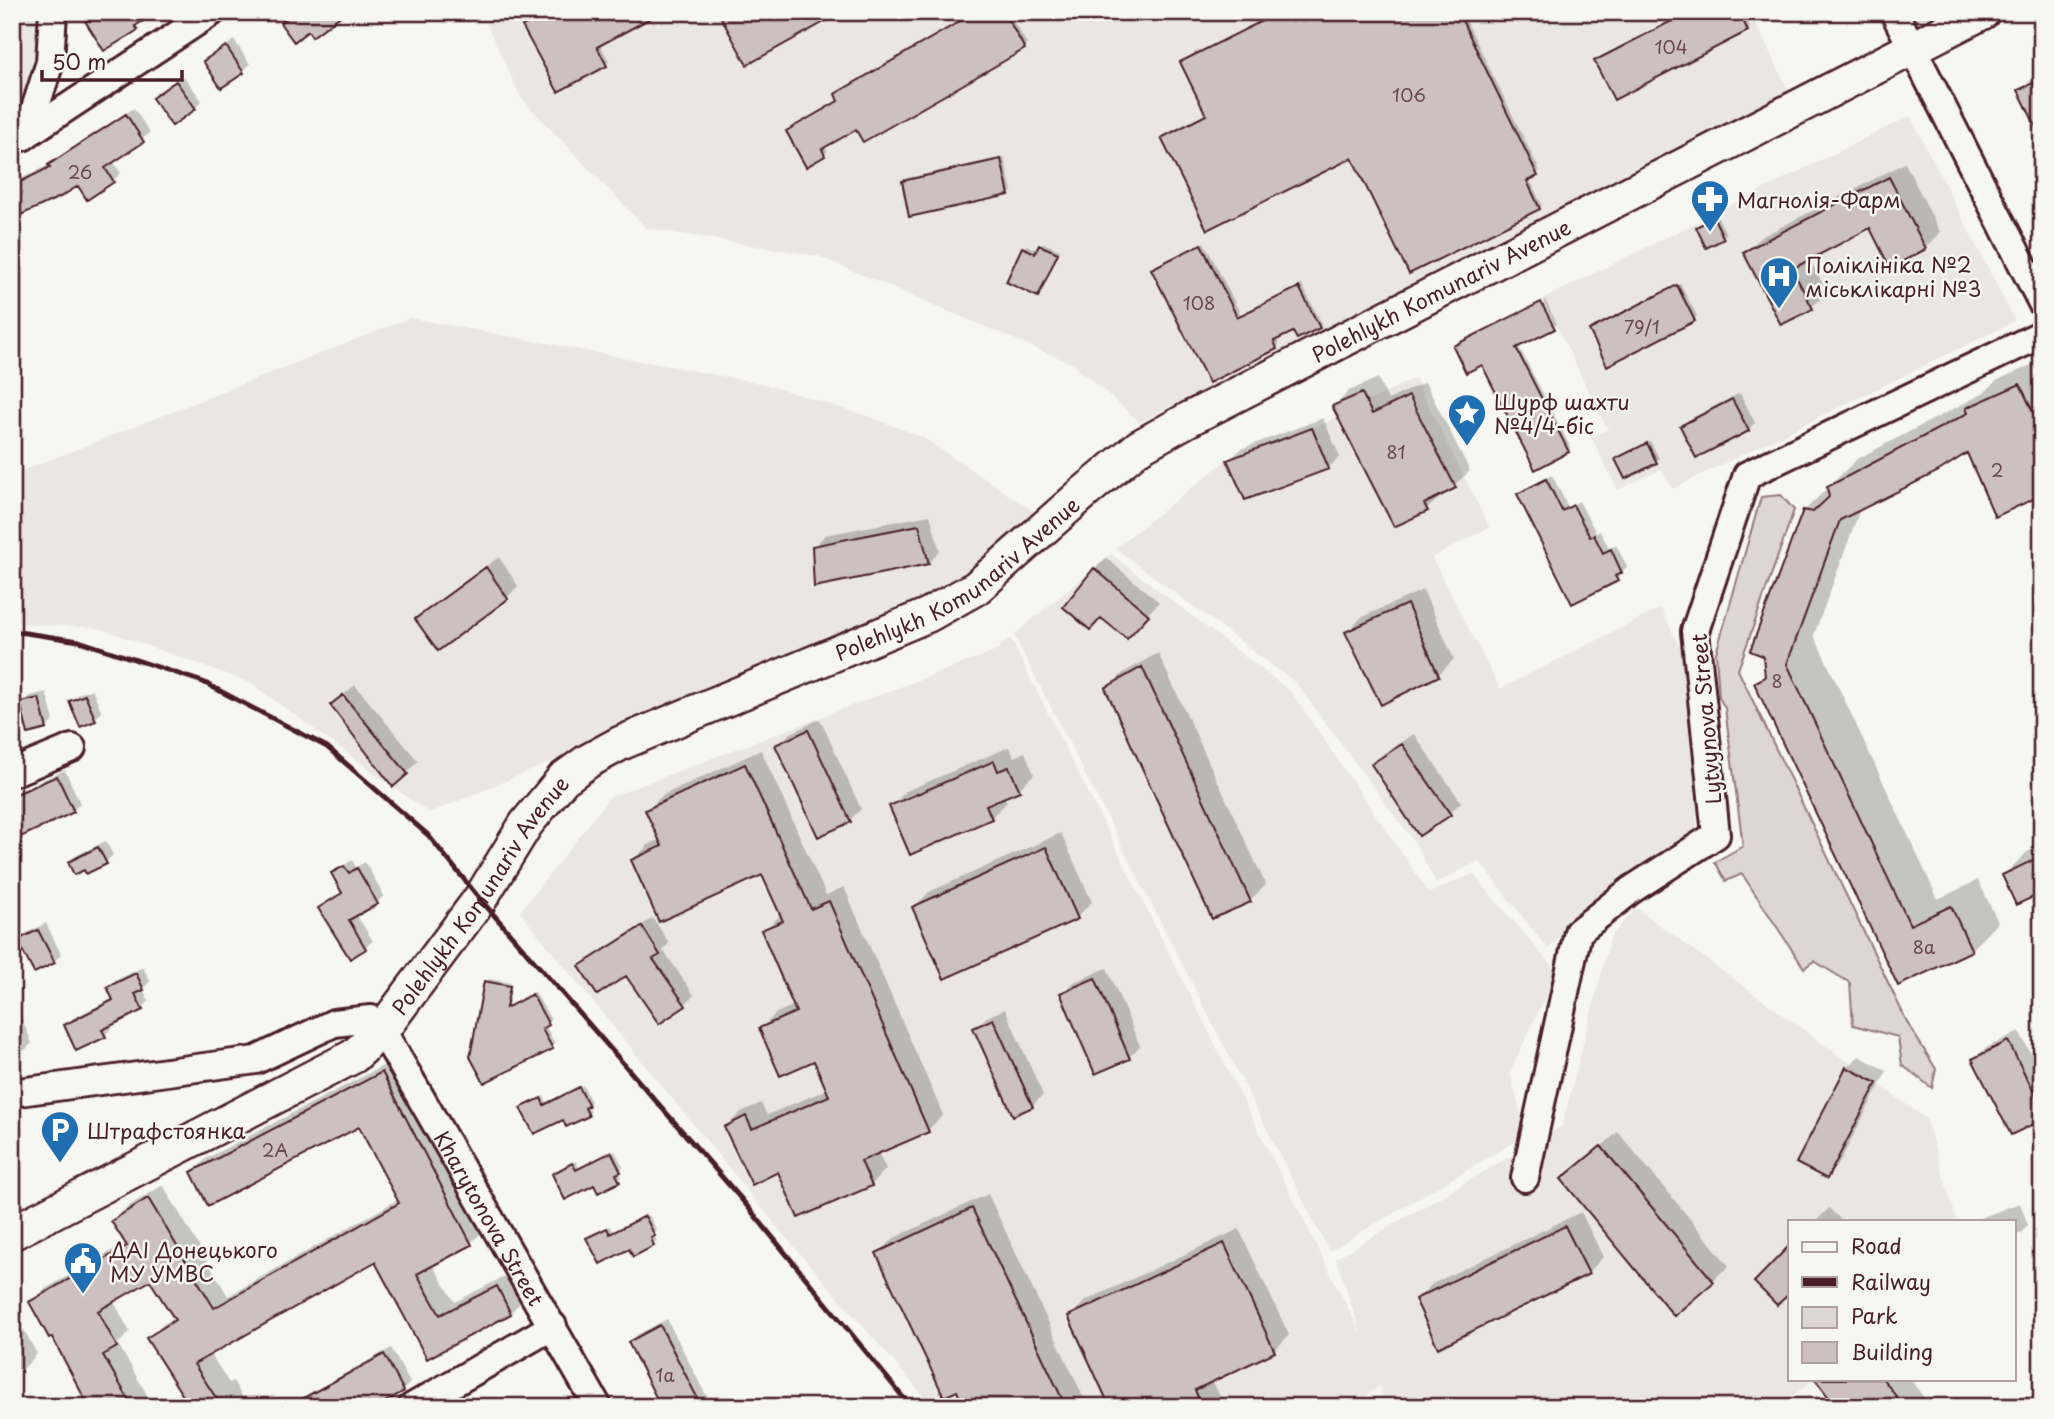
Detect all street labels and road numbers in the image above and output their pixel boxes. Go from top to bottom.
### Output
street label: Polehlykh Komunariv Avenue [1306,210,1576,370]
street label: Polehlykh Komunariv Avenue [830,488,1086,668]
street label: Lytvynova Street [1682,632,1728,806]
street label: Polehlykh Komunariv Avenue [383,768,576,1021]
street label: Kharytonova Street [427,1125,553,1311]

